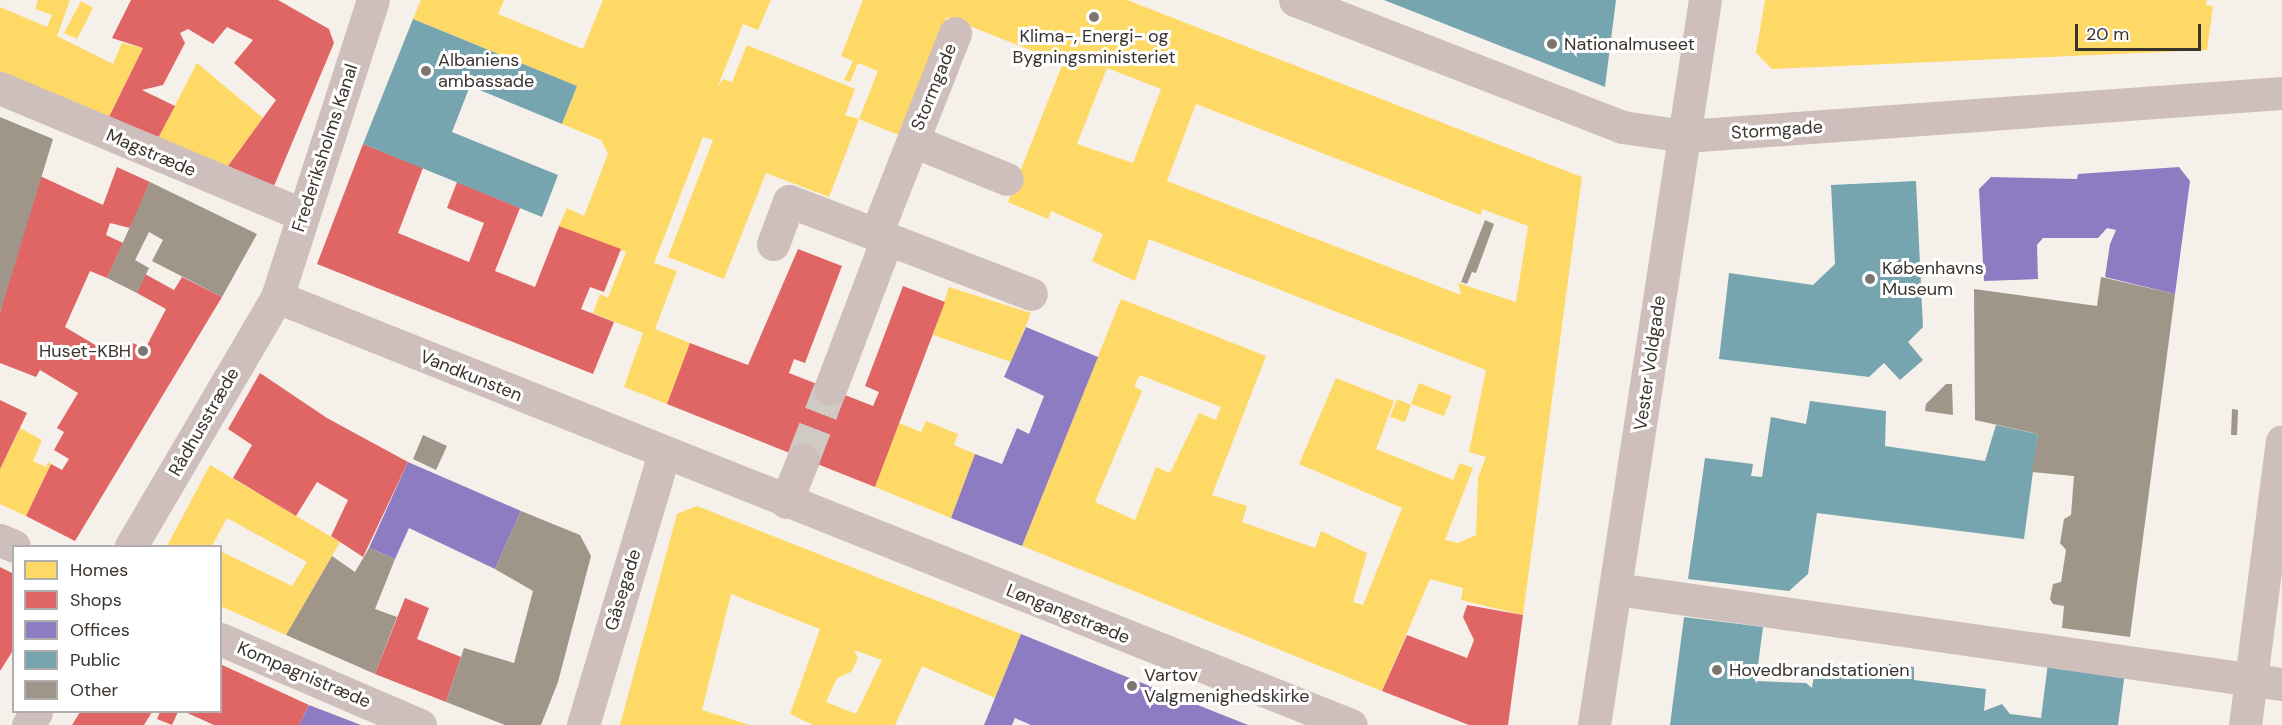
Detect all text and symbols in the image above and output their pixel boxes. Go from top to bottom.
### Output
marker: Klima-, Energi- og Bygningsministeriet [1087,10,1101,24]
scale bar [2078,12,2204,50]
text: 20 m [2086,22,2129,46]
place label: Klima-, Energi- og Bygningsministeriet [1012,26,1176,68]
place label: Nationalmuseet [1564,33,1695,55]
marker: Nationalmuseet [1545,37,1559,51]
street label: Stormgade [907,40,961,134]
place label: Albaniens ambassade [438,50,534,92]
street label: Frederiksholms Kanal [288,61,362,235]
marker: Albaniens ambassade [419,64,433,78]
street label: Stormgade [1730,116,1824,144]
street label: Magstræde [103,124,199,182]
place label: Københavns Museum [1882,258,1984,300]
marker: Københavns Museum [1863,272,1877,286]
street label: Vester Voldgade [1630,294,1670,432]
place label: Huset-KBH [39,340,131,362]
marker: Huset-KBH [136,344,150,358]
street label: Vandkunsten [417,346,525,406]
street label: Rådhusstræde [164,364,244,480]
legend [12,545,222,713]
street label: Gåsegade [600,547,646,633]
text: Homes [70,558,128,582]
street label: Løngangstræde [1003,579,1133,649]
text: Shops [70,588,122,612]
text: Offices [70,618,130,642]
street label: Kompagnistræde [234,637,374,713]
text: Public [70,648,121,672]
place label: Hovedbrandstationen [1729,659,1910,681]
marker: Hovedbrandstationen [1710,663,1724,677]
place label: Vartov Valgmenighedskirke [1144,665,1309,708]
text: Other [70,678,118,702]
marker: Vartov Valgmenighedskirke [1125,679,1139,693]

